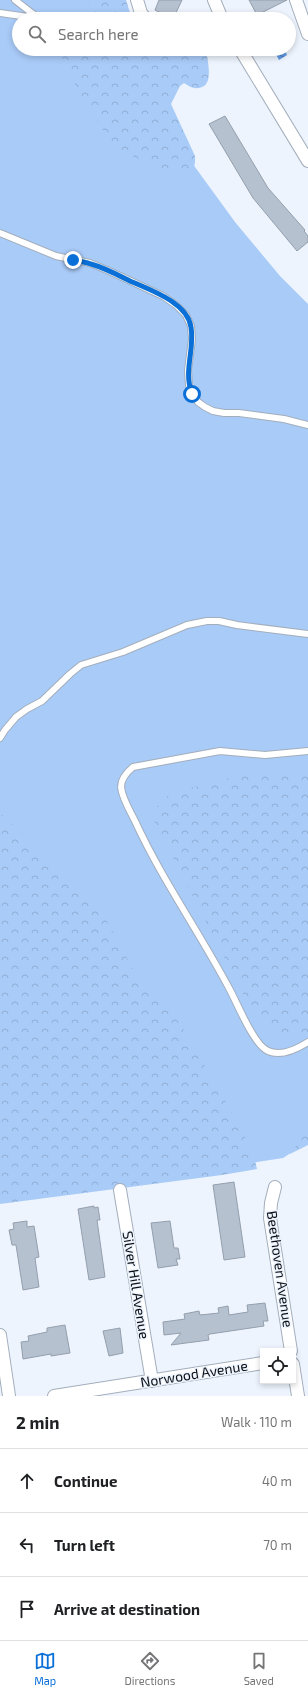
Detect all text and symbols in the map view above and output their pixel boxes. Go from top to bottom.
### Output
search box [12,12,296,56]
icon: search [26,23,48,45]
text: Search here [58,25,139,43]
route end [64,251,82,269]
route start [183,385,201,403]
street label: Beethoven Avenue [264,1209,297,1328]
street label: Silver Hill Avenue [120,1230,153,1340]
map controls [260,1348,296,1384]
button: locate [260,1348,296,1384]
street label: Norwood Avenue [139,1357,249,1390]
text: 2 min [16,1412,59,1432]
text: Walk · 110 m [221,1414,292,1430]
icon: ahead [16,1470,38,1492]
text: Continue [54,1472,117,1490]
text: 40 m [262,1473,292,1489]
icon: left [16,1534,38,1556]
text: Turn left [54,1536,115,1554]
text: 70 m [263,1537,292,1553]
icon: arrive [16,1598,38,1620]
text: Arrive at destination [54,1600,200,1618]
tab: Map [34,1650,56,1687]
tab: Directions [125,1650,175,1687]
tab: Saved [244,1650,274,1687]

